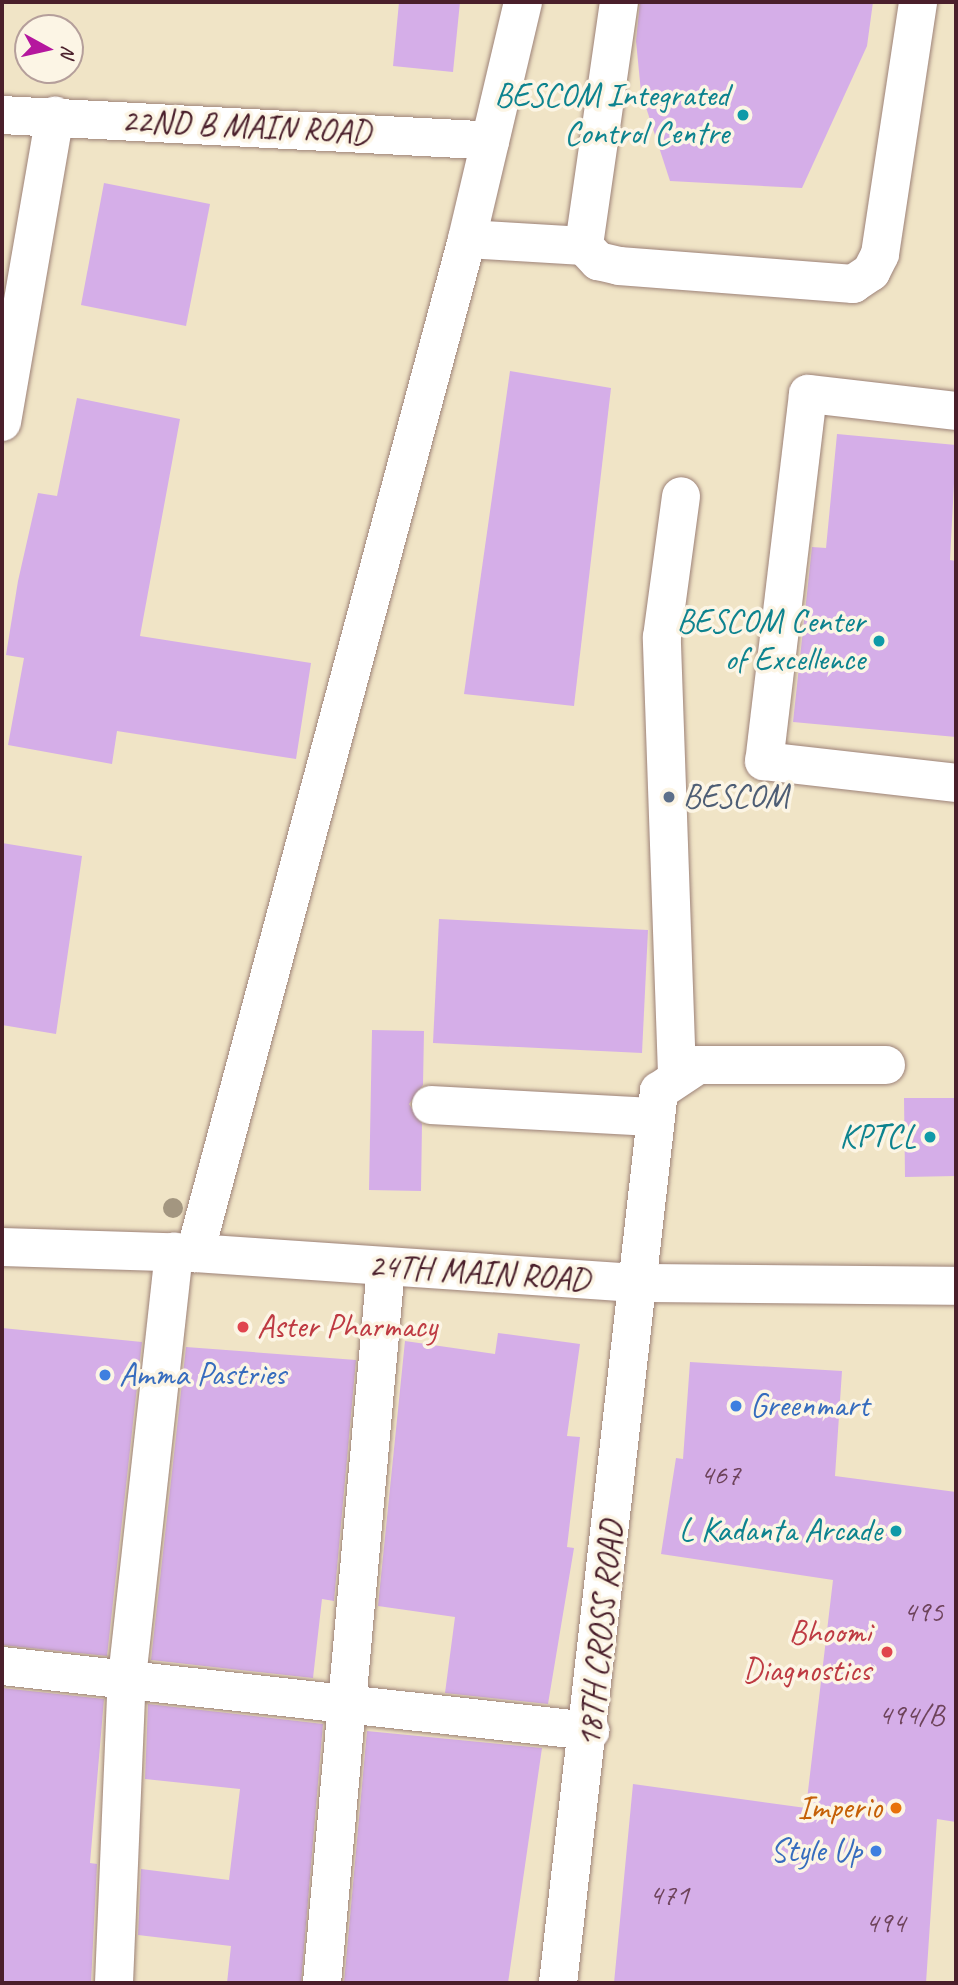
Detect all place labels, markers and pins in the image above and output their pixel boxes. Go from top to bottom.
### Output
place label: BESCOM Integrated Control Centre [495,76,729,154]
marker: BESCOM Integrated Control Centre [735,107,751,123]
place label: BESCOM Center of Excellence [677,602,865,680]
marker: BESCOM Center of Excellence [871,633,887,649]
place label: BESCOM [683,777,788,817]
marker: BESCOM [661,789,677,805]
place label: KPTCL [840,1117,916,1157]
marker: KPTCL [922,1129,938,1145]
place label: Aster Pharmacy [257,1307,438,1347]
marker: Aster Pharmacy [235,1319,251,1335]
place label: Amma Pastries [119,1355,287,1395]
marker: Amma Pastries [97,1367,113,1383]
place label: Greenmart [750,1386,869,1426]
marker: Greenmart [728,1398,744,1414]
place label: L Kadanta Arcade [679,1511,882,1551]
marker: L Kadanta Arcade [888,1523,904,1539]
place label: Bhoomi Diagnostics [742,1613,871,1691]
marker: Bhoomi Diagnostics [877,1642,897,1662]
place label: Imperio [797,1788,882,1828]
marker: Imperio [888,1800,904,1816]
place label: Style Up [770,1831,862,1871]
marker: Style Up [868,1843,884,1859]

